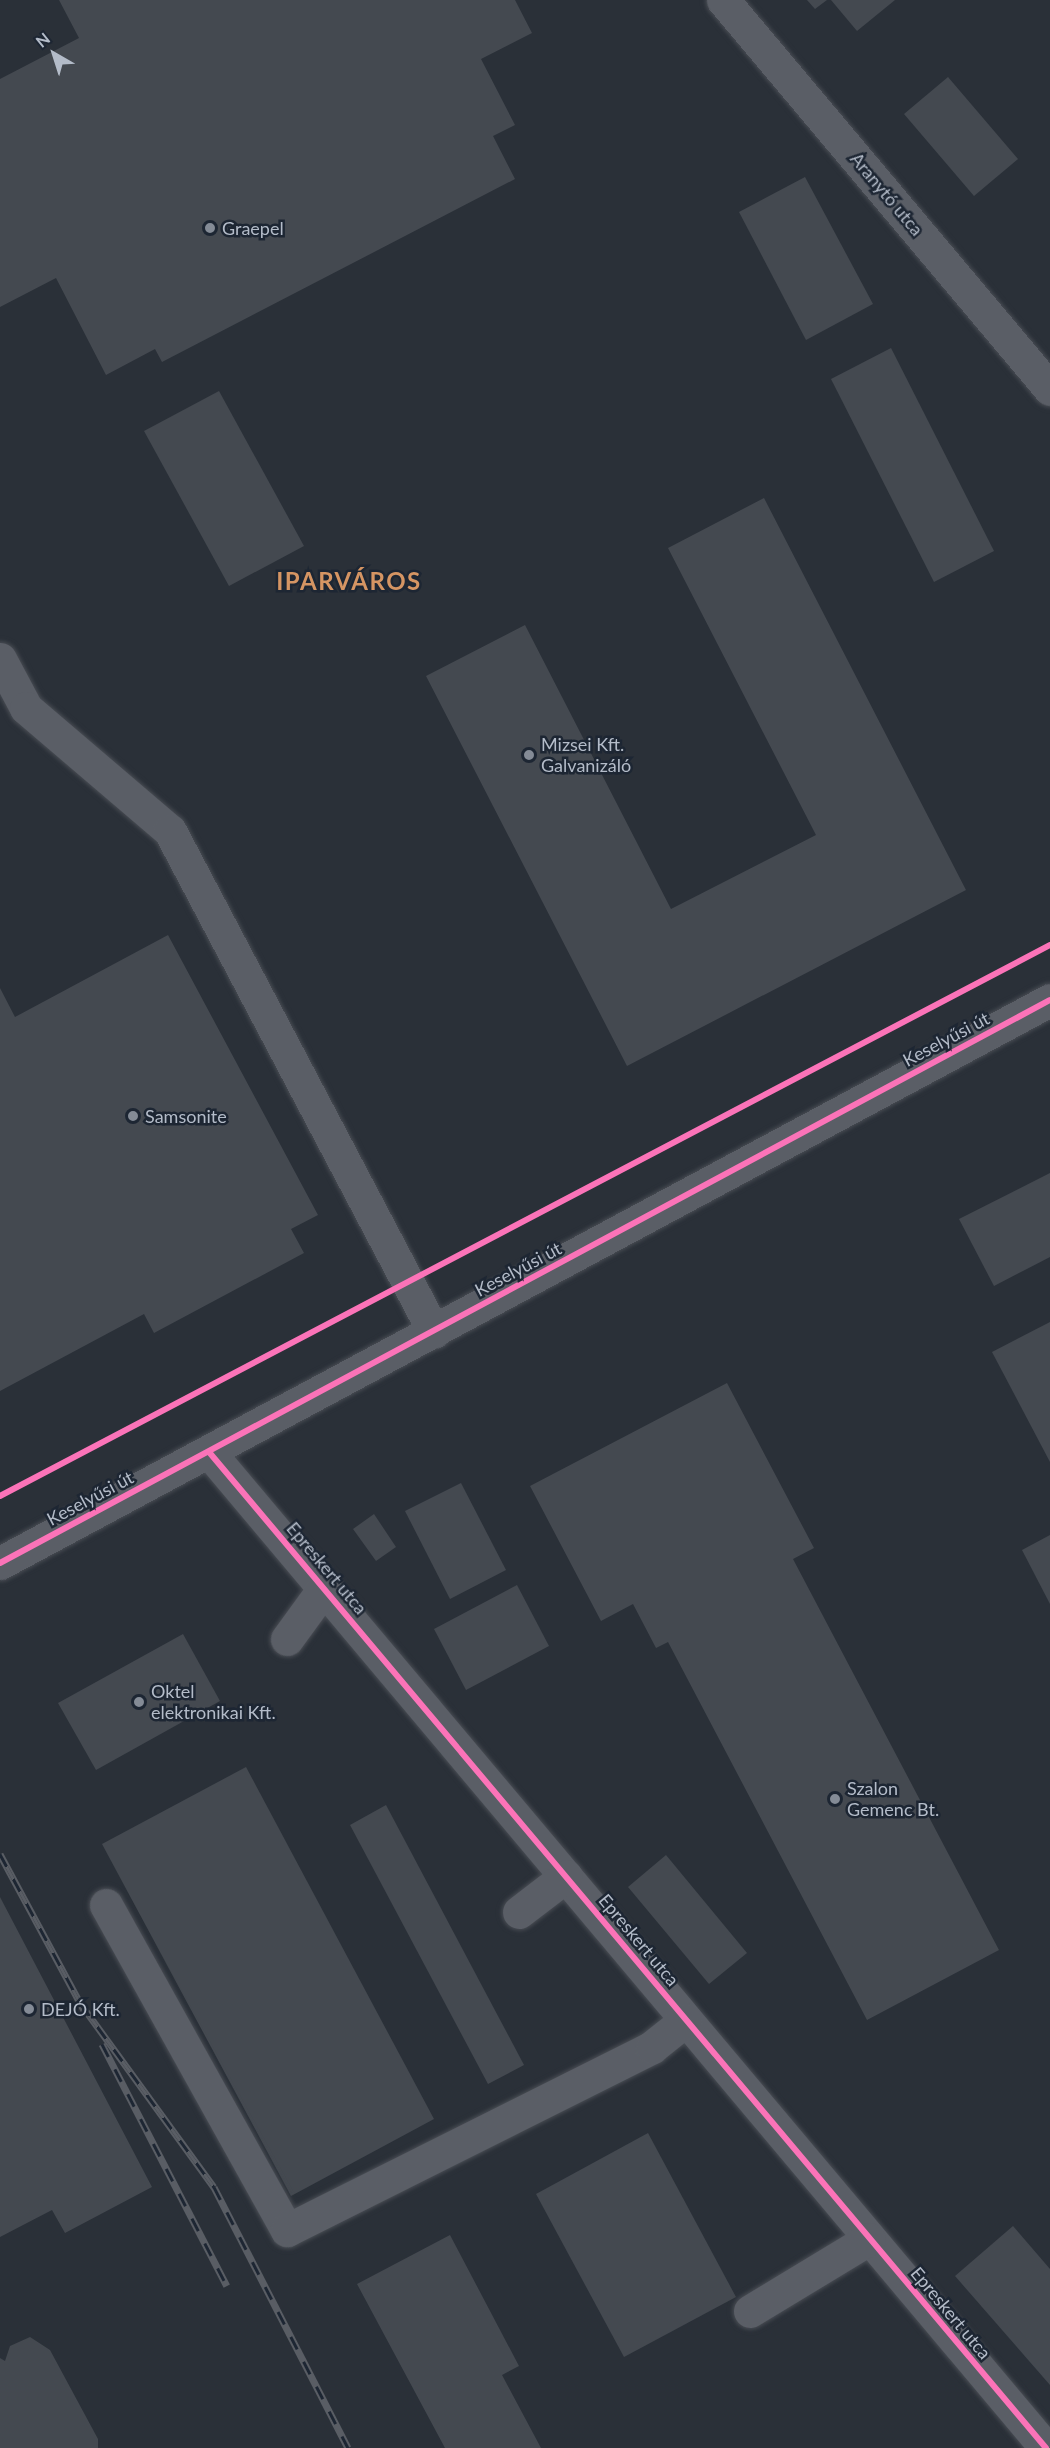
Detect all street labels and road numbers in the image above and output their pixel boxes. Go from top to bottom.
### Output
street label: Aranytó utca [846,148,928,240]
street label: Keselyűsi út [899,1007,993,1071]
street label: Keselyűsi út [471,1237,565,1301]
street label: Keselyűsi út [43,1466,137,1530]
street label: Epreskert utca [282,1518,372,1618]
street label: Epreskert utca [594,1890,684,1990]
street label: Epreskert utca [906,2263,996,2363]

